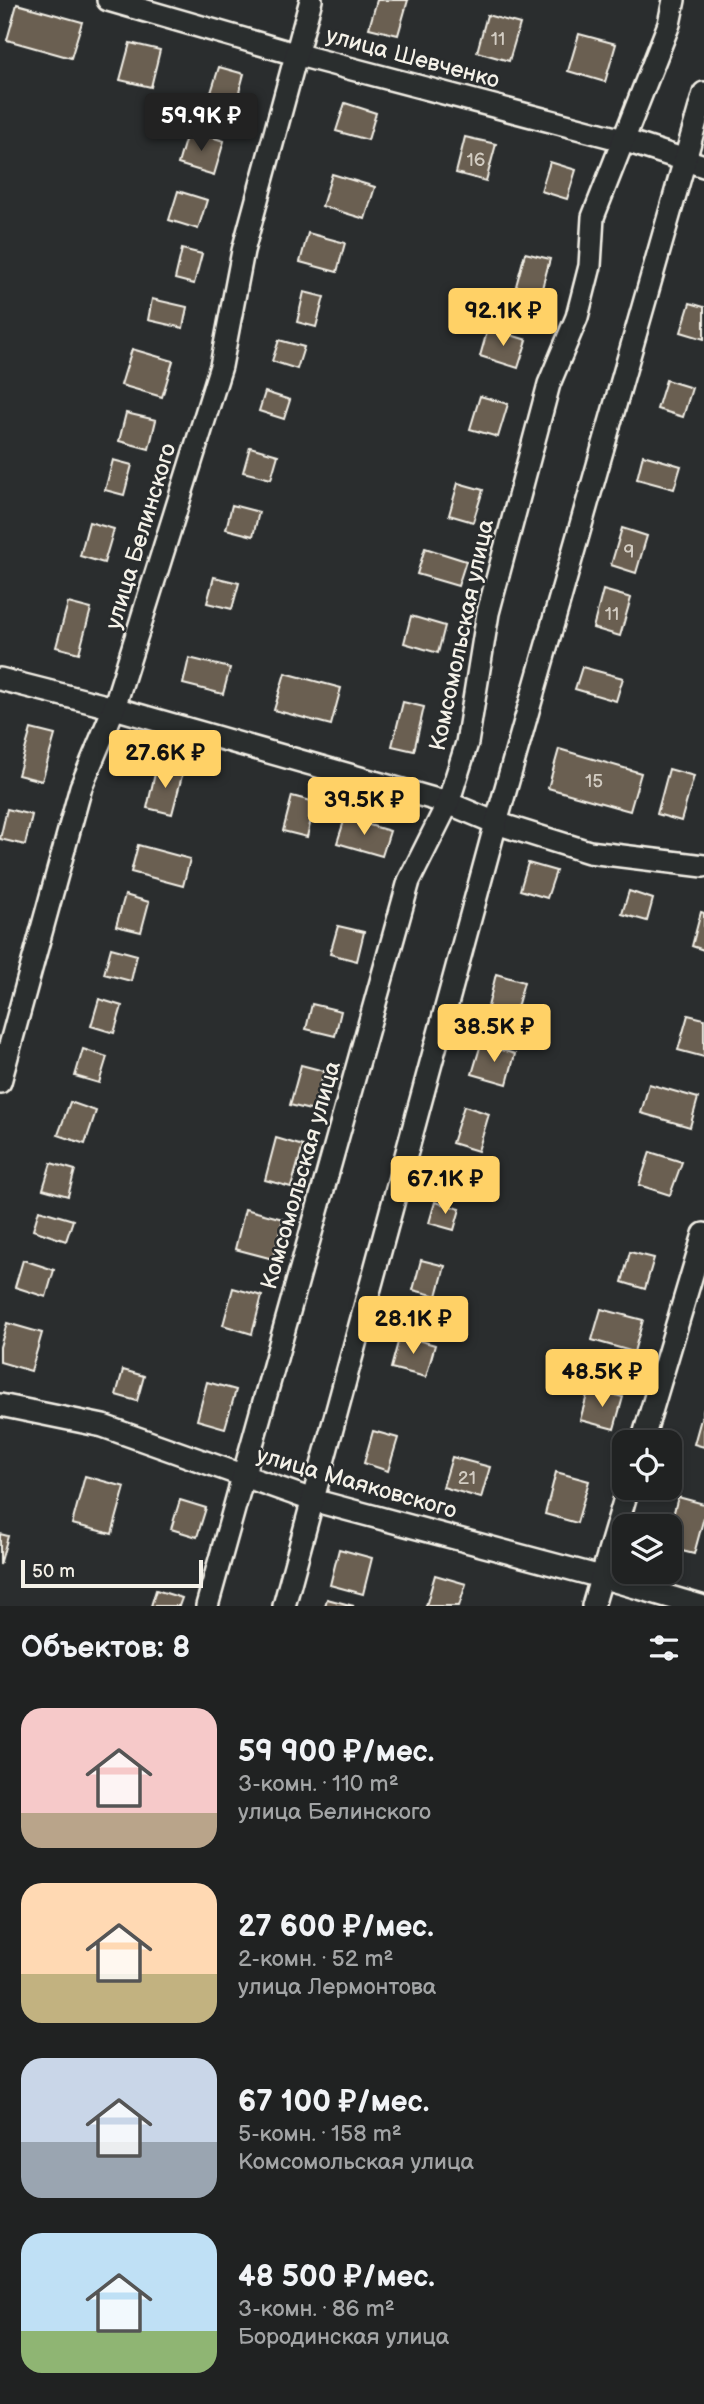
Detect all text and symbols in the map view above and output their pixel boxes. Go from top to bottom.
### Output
street label: улица Шевченко [323,21,503,95]
house number: 11 [491,28,505,51]
pin: 59.9K ₽ [136,94,266,153]
text: 59.9K ₽ [161,102,241,130]
house number: 16 [467,149,485,172]
pin: 92.1K ₽ [438,288,568,348]
text: 92.1K ₽ [464,297,542,325]
street label: улица Белинского [99,440,183,633]
street label: Комсомольская улица [424,516,500,754]
house number: 9 [624,541,634,564]
house number: 11 [605,603,619,626]
pin: 27.6K ₽ [100,730,230,790]
text: 27.6K ₽ [125,739,205,767]
house number: 15 [585,770,603,793]
pin: 39.5K ₽ [299,778,429,837]
text: 39.5K ₽ [324,786,404,814]
pin: 38.5K ₽ [429,1004,559,1064]
text: 38.5K ₽ [454,1013,534,1041]
street label: Комсомольская улица [255,1058,347,1293]
pin: 67.1K ₽ [380,1156,510,1216]
text: 67.1K ₽ [407,1165,483,1193]
pin: 28.1K ₽ [348,1296,478,1356]
text: 28.1K ₽ [374,1305,452,1333]
pin: 48.5K ₽ [537,1350,667,1409]
text: 48.5K ₽ [562,1358,642,1386]
map controls [612,1430,682,1584]
button: locate [612,1430,682,1500]
street label: улица Маяковского [253,1441,460,1525]
house number: 21 [458,1467,476,1490]
button: layers [612,1514,682,1584]
scale bar [21,1557,203,1589]
text: 50 m [32,1560,75,1583]
icon: filters [645,1629,683,1667]
text: Объектов: 8 [21,1630,190,1666]
text: 59 900 ₽/мес. [238,1734,434,1770]
icon: home [77,1736,161,1820]
text: 3-комн. · 110 m² [238,1770,399,1798]
text: улица Белинского [238,1798,431,1826]
text: 27 600 ₽/мес. [238,1909,434,1945]
icon: home [77,1911,161,1995]
text: 2-комн. · 52 m² [238,1945,393,1973]
text: улица Лермонтова [238,1973,436,2001]
text: 67 100 ₽/мес. [238,2084,429,2120]
icon: home [77,2086,161,2170]
text: 5-комн. · 158 m² [238,2120,402,2148]
text: Комсомольская улица [238,2148,474,2176]
text: 48 500 ₽/мес. [238,2259,435,2295]
icon: home [77,2261,161,2345]
text: 3-комн. · 86 m² [238,2295,395,2323]
text: Бородинская улица [238,2323,449,2351]

